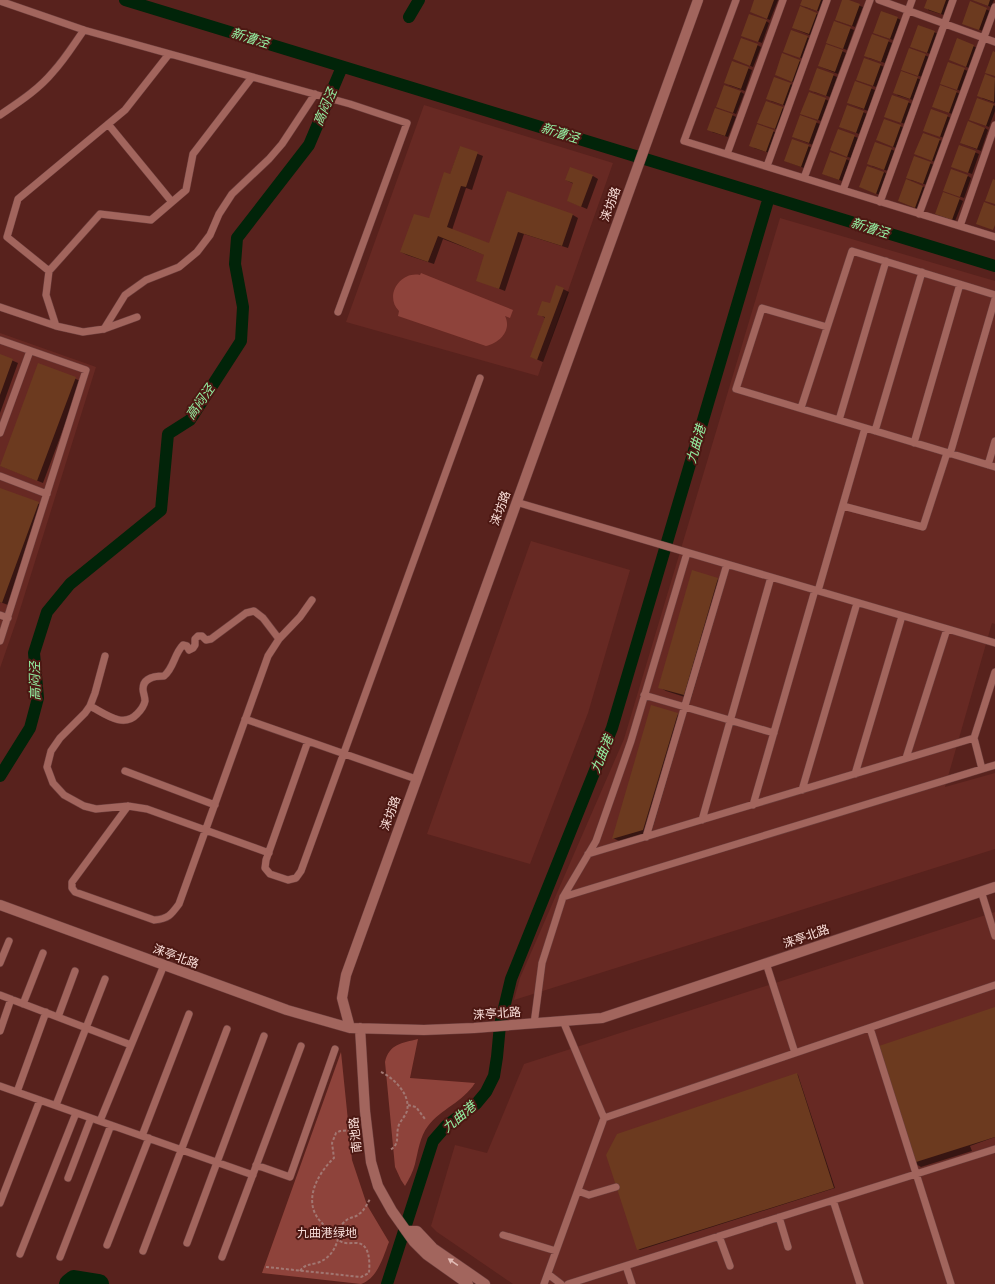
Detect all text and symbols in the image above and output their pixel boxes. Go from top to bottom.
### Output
water label: 新漕泾 [229,24,273,52]
water label: 高闷泾 [310,84,341,128]
water label: 新漕泾 [539,119,583,147]
street label: 涞坊路 [597,185,623,223]
water label: 新漕泾 [849,214,893,242]
water label: 高闷泾 [182,380,219,423]
water label: 九曲港 [682,421,710,465]
street label: 涞坊路 [487,489,513,527]
water label: 高闷泾 [26,659,44,701]
water label: 九曲港 [587,731,618,775]
street label: 涞坊路 [377,794,403,832]
street label: 涞亭北路 [781,921,831,951]
street label: 涞亭北路 [151,941,201,971]
street label: 涞亭北路 [473,1004,521,1022]
water label: 九曲港 [439,1097,481,1136]
street label: 南池路 [346,1116,364,1154]
park label: 九曲港绿地 [297,1225,357,1240]
one-way arrow [447,1258,458,1266]

